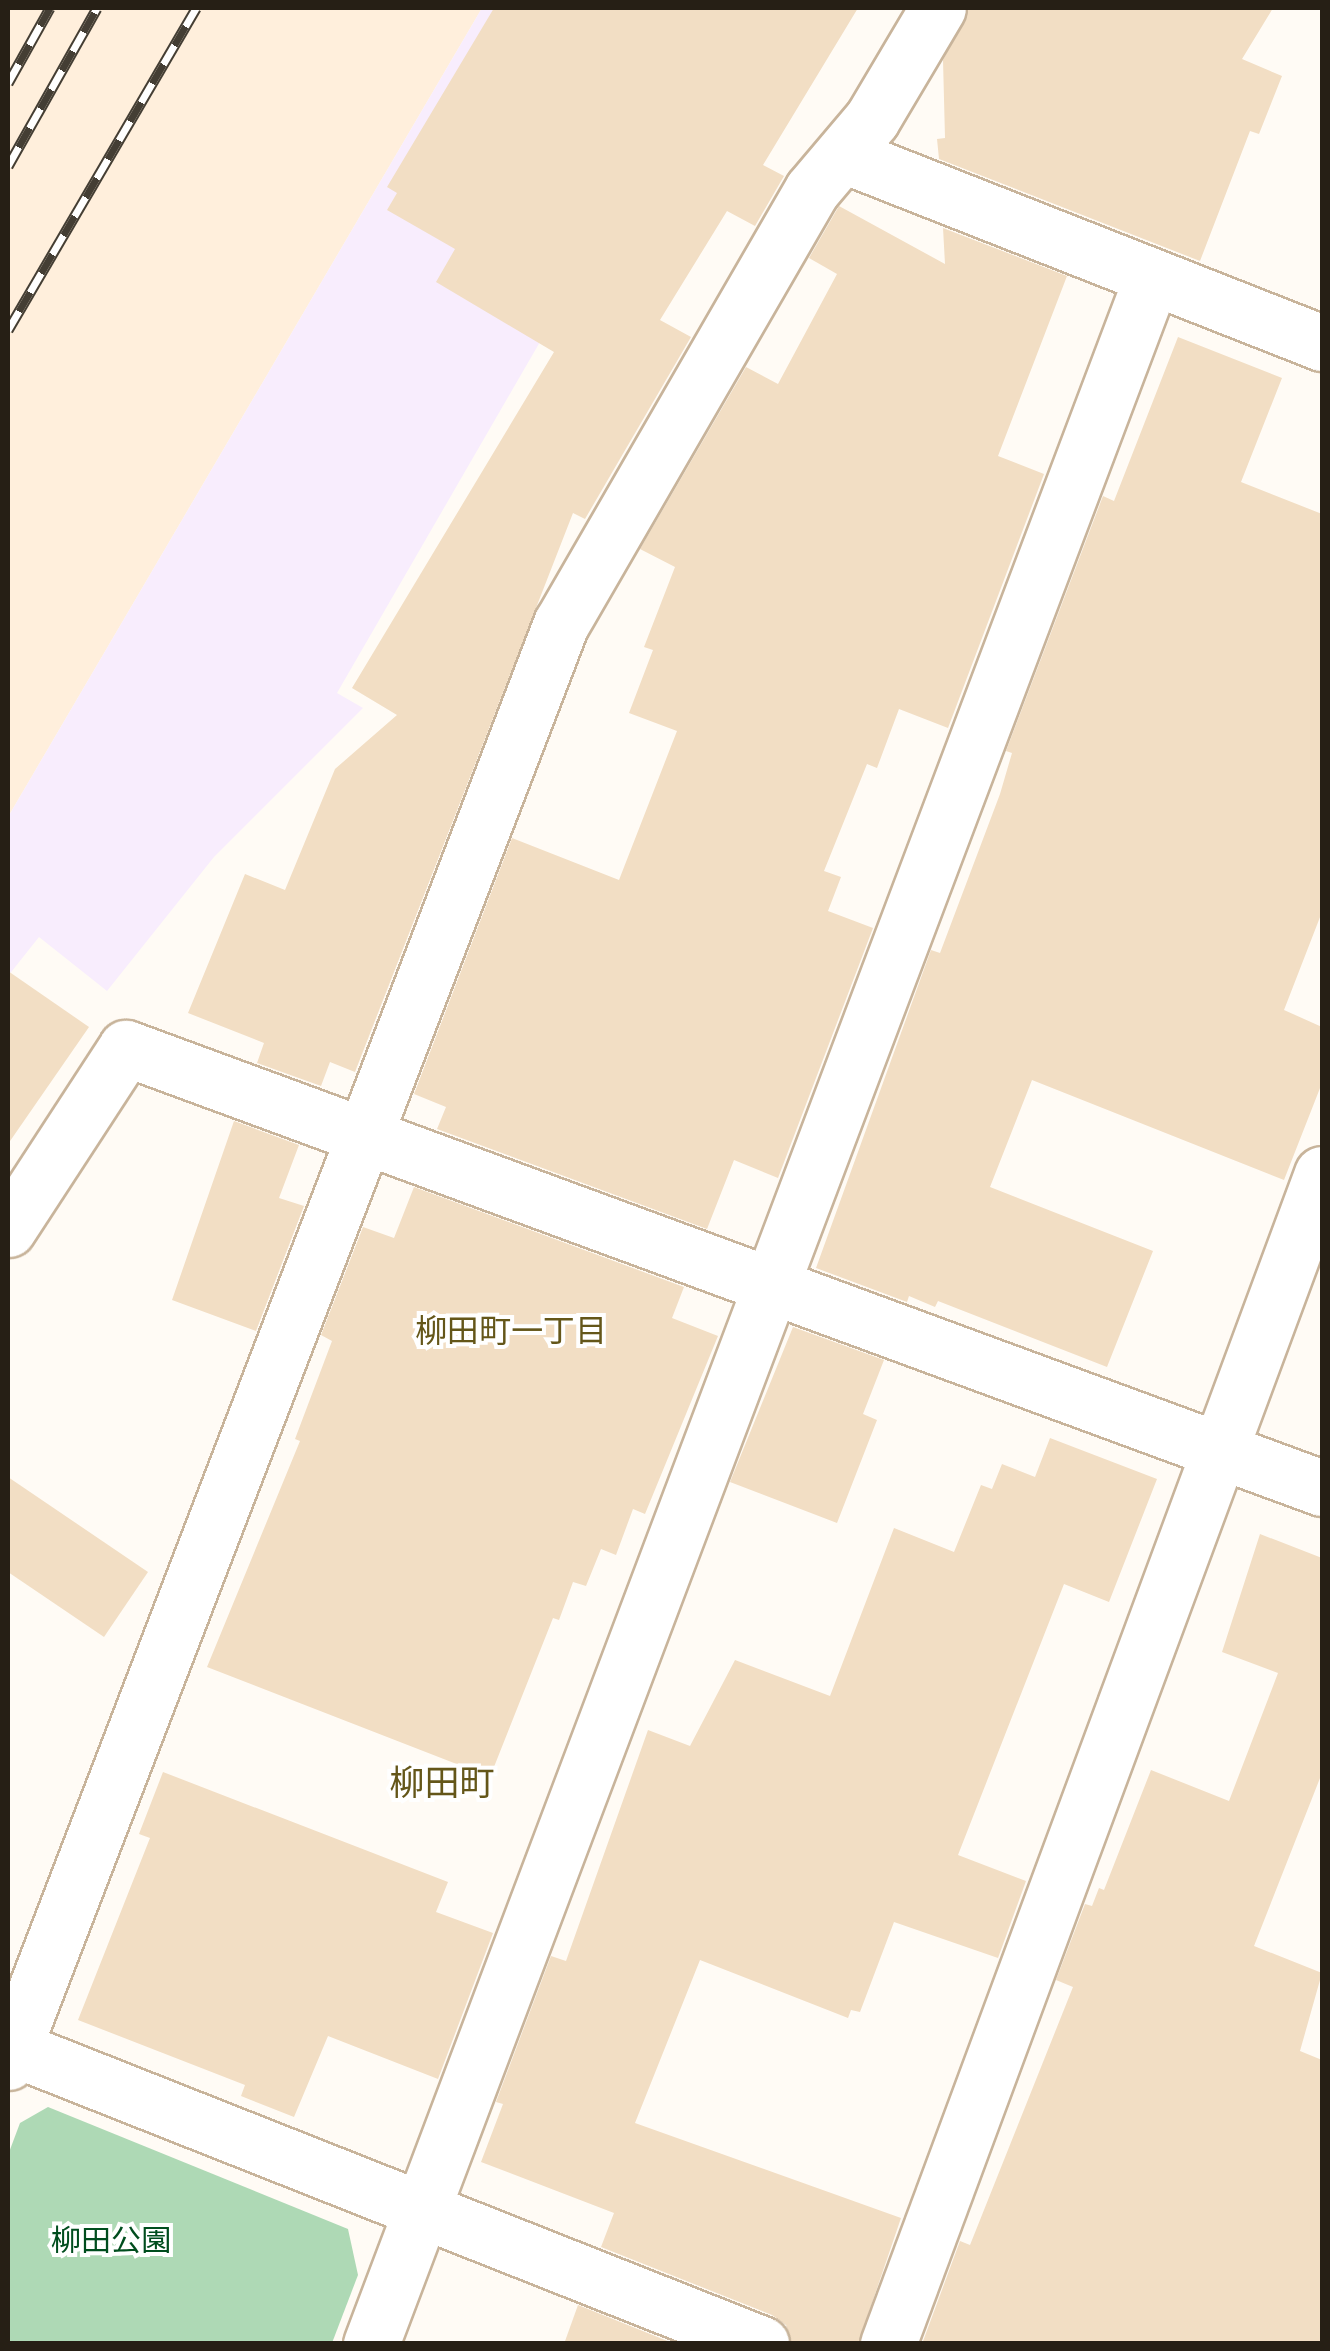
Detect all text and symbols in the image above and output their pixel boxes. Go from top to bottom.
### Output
district label: 柳田町一丁目 [415,1313,607,1351]
district label: 柳田町 [390,1763,494,1805]
park label: 柳田公園 [51,2224,171,2260]

